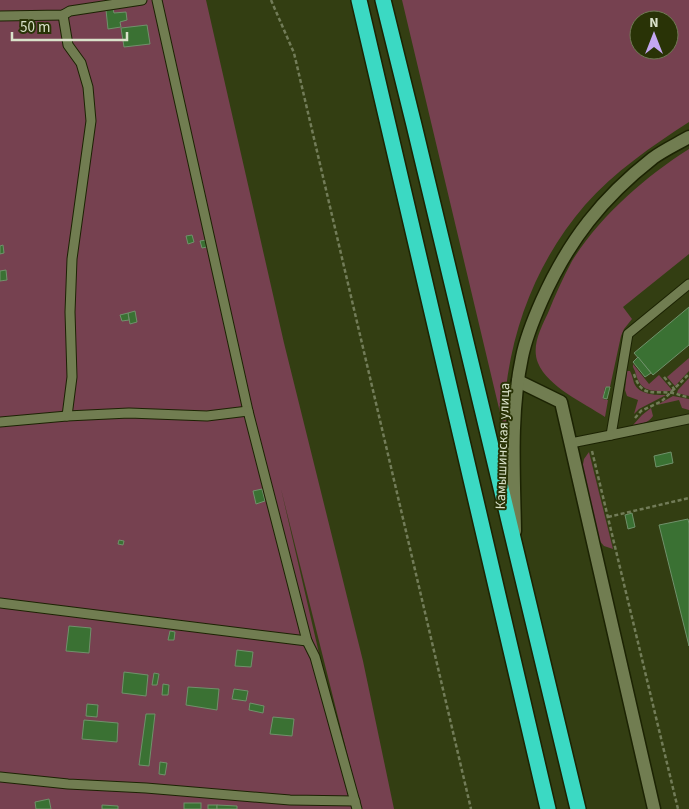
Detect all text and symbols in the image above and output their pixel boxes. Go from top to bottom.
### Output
scale bar [12,10,128,42]
north arrow [629,10,679,60]
text: N [649,13,659,33]
text: 50 m [20,17,50,38]
street label: Камышинская улица [491,382,515,510]

